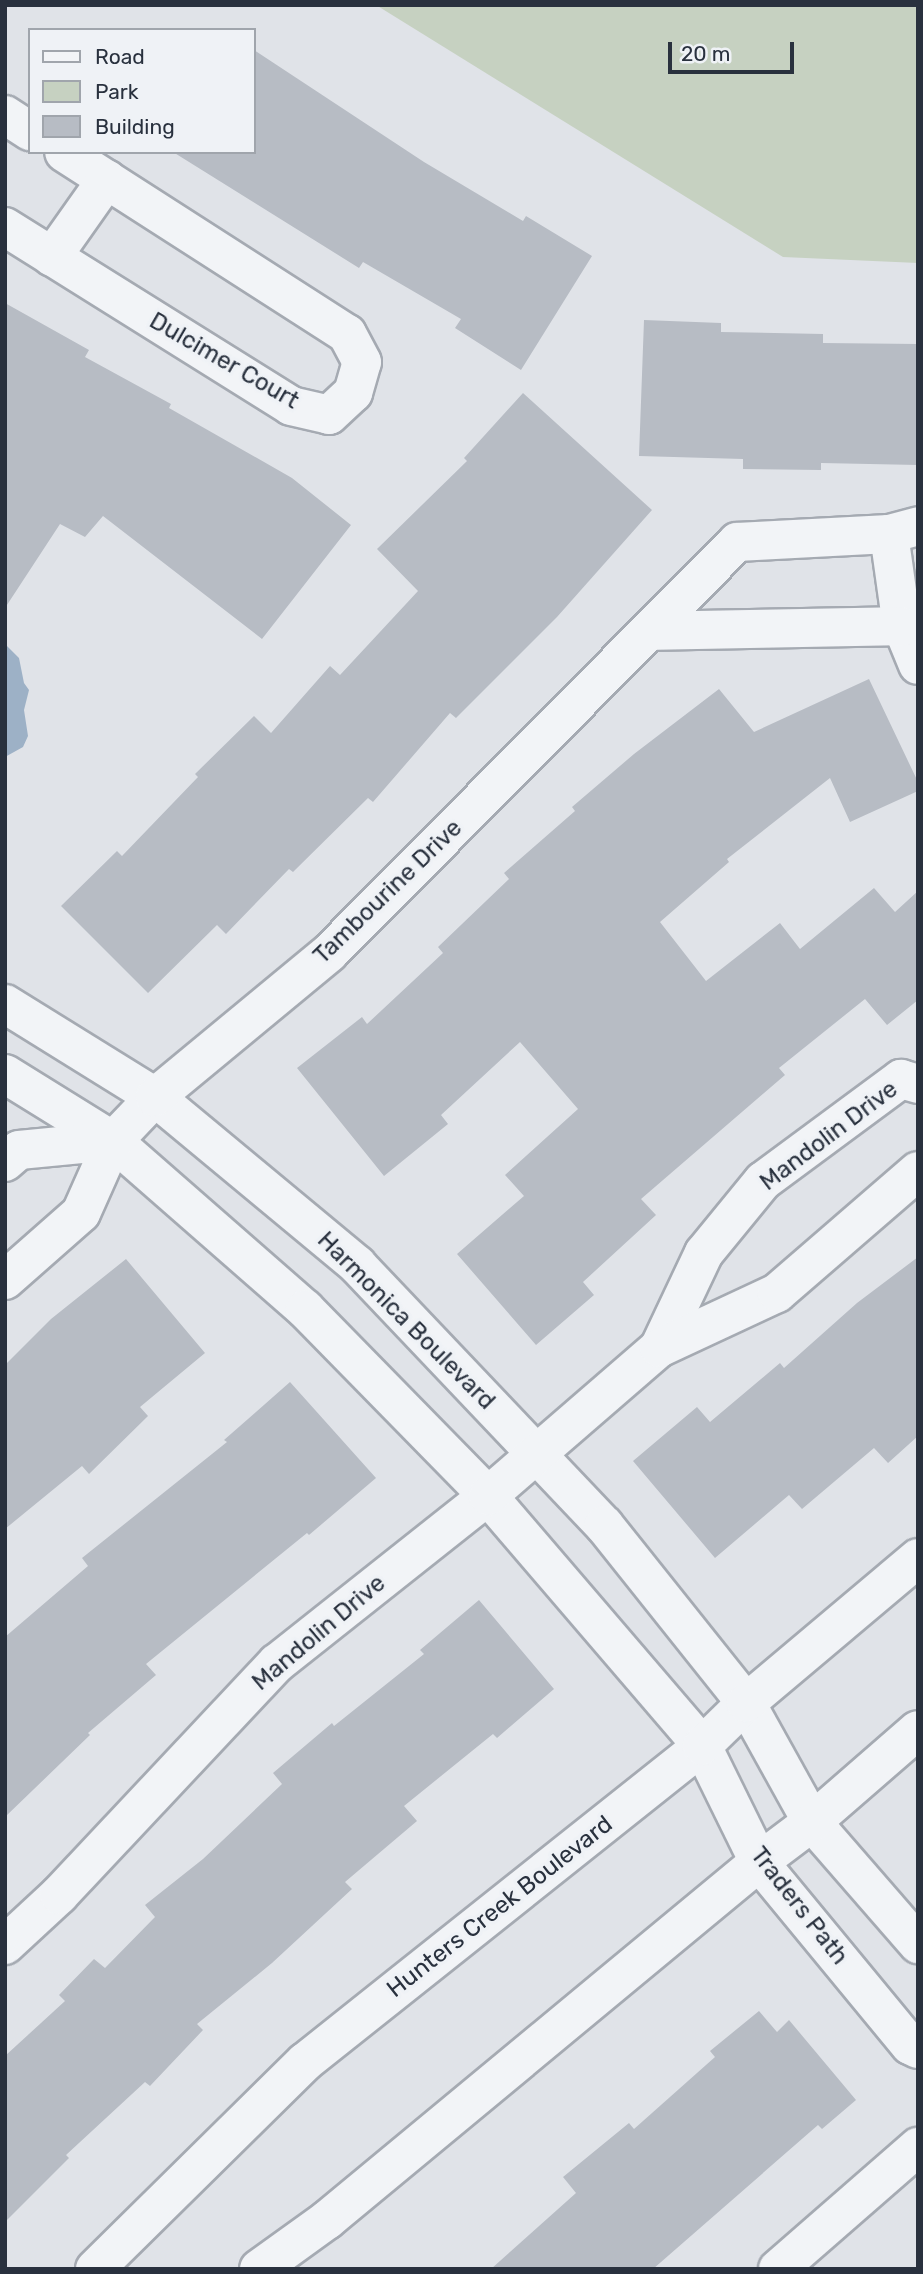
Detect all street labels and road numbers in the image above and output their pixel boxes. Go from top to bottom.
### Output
street label: Dulcimer Court [144,306,304,416]
street label: Tambourine Drive [308,814,468,970]
street label: Mandolin Drive [755,1075,903,1197]
street label: Harmonica Boulevard [311,1226,501,1416]
street label: Mandolin Drive [247,1569,391,1697]
street label: Hunters Creek Boulevard [381,1810,619,2004]
street label: Traders Path [744,1841,854,1971]

